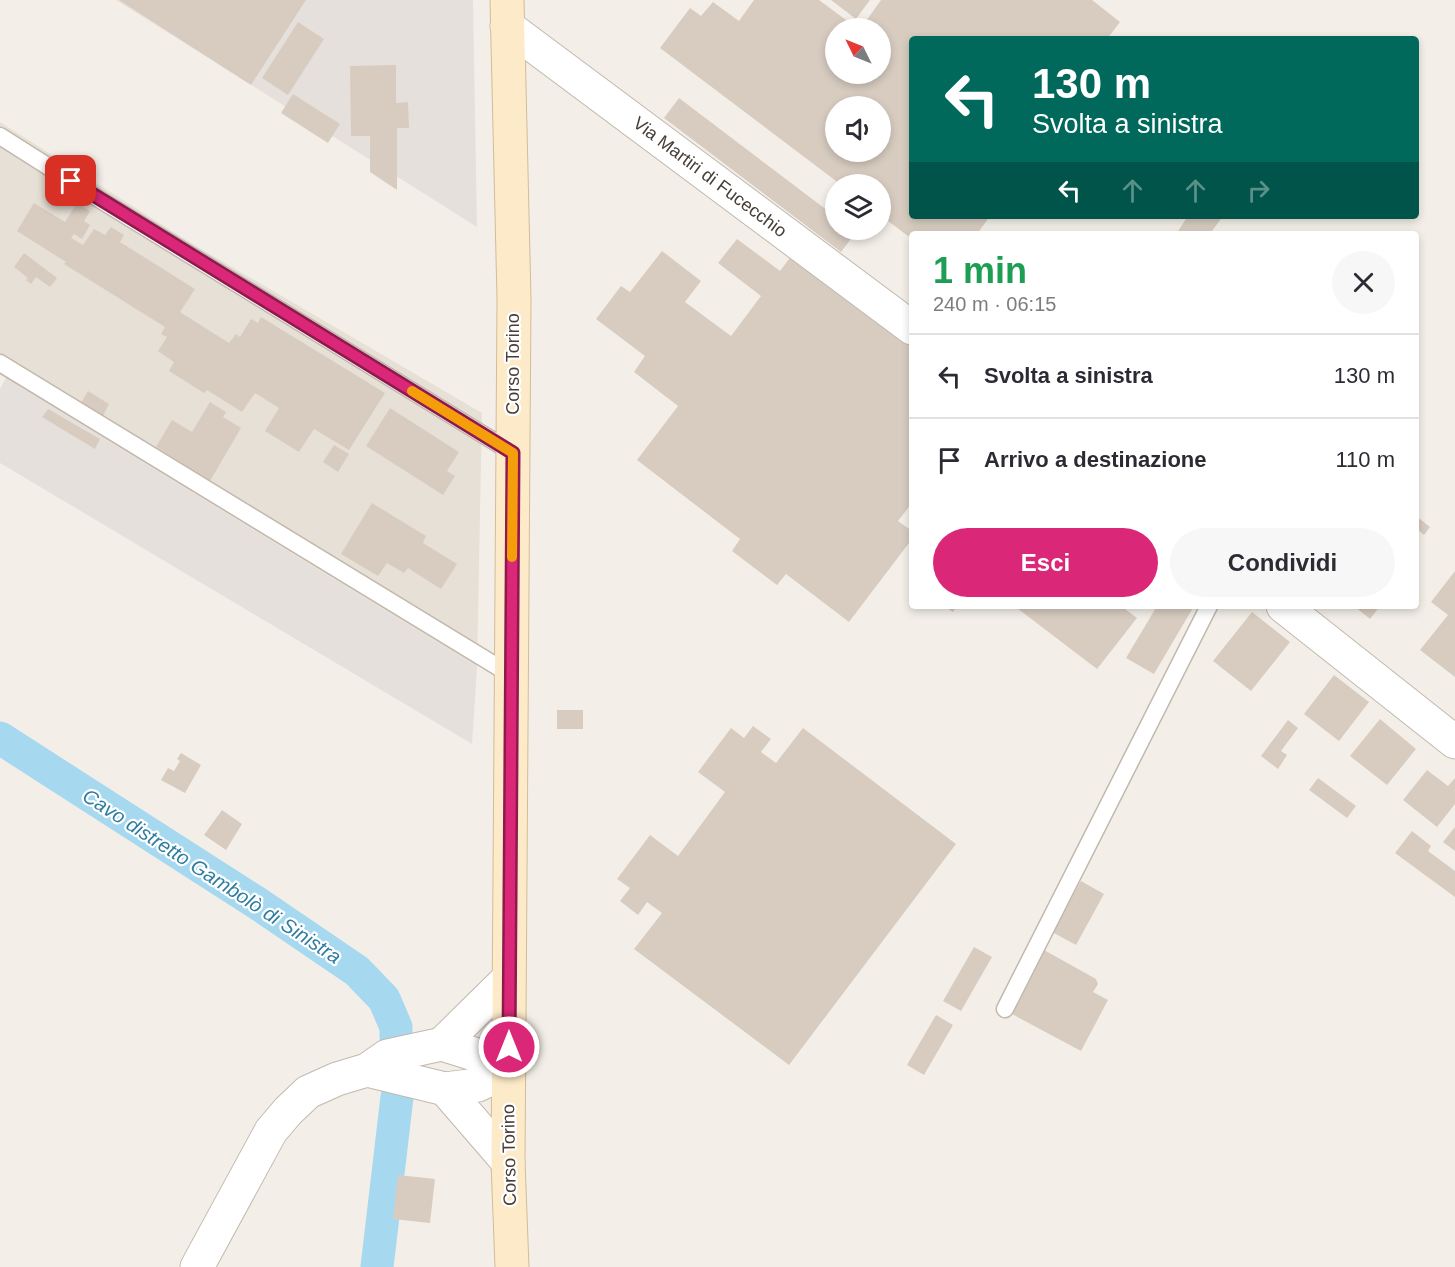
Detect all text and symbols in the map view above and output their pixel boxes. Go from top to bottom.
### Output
north arrow [825,18,891,84]
map controls [825,18,891,240]
icon: left [933,60,1011,138]
text: 130 m [1032,60,1151,107]
button: sound [825,96,891,162]
text: Svolta a sinistra [1032,109,1223,139]
street label: Via Martiri di Fucecchio [629,113,791,241]
pin [45,155,96,206]
icon: arrive [54,164,87,197]
button: layers [825,174,891,240]
icon: left [1053,174,1086,207]
icon: ahead [1116,174,1149,207]
icon: ahead [1179,174,1212,207]
icon: right [1242,174,1275,207]
text: 1 min [933,250,1027,291]
button: close [1332,251,1395,314]
text: 240 m · 06:15 [933,293,1056,315]
street label: Corso Torino [503,313,523,415]
icon: left [933,360,966,393]
text: Svolta a sinistra [984,363,1153,388]
text: 130 m [1334,363,1395,388]
icon: arrive [933,444,966,477]
text: Arrivo a destinazione [984,447,1207,472]
text: 110 m [1335,447,1395,472]
button: Esci [933,528,1158,597]
button: Condividi [1170,528,1395,597]
water label: Cavo distretto Gambolò di Sinistra [79,784,345,968]
position arrow [477,1015,541,1079]
street label: Corso Torino [498,1104,520,1206]

